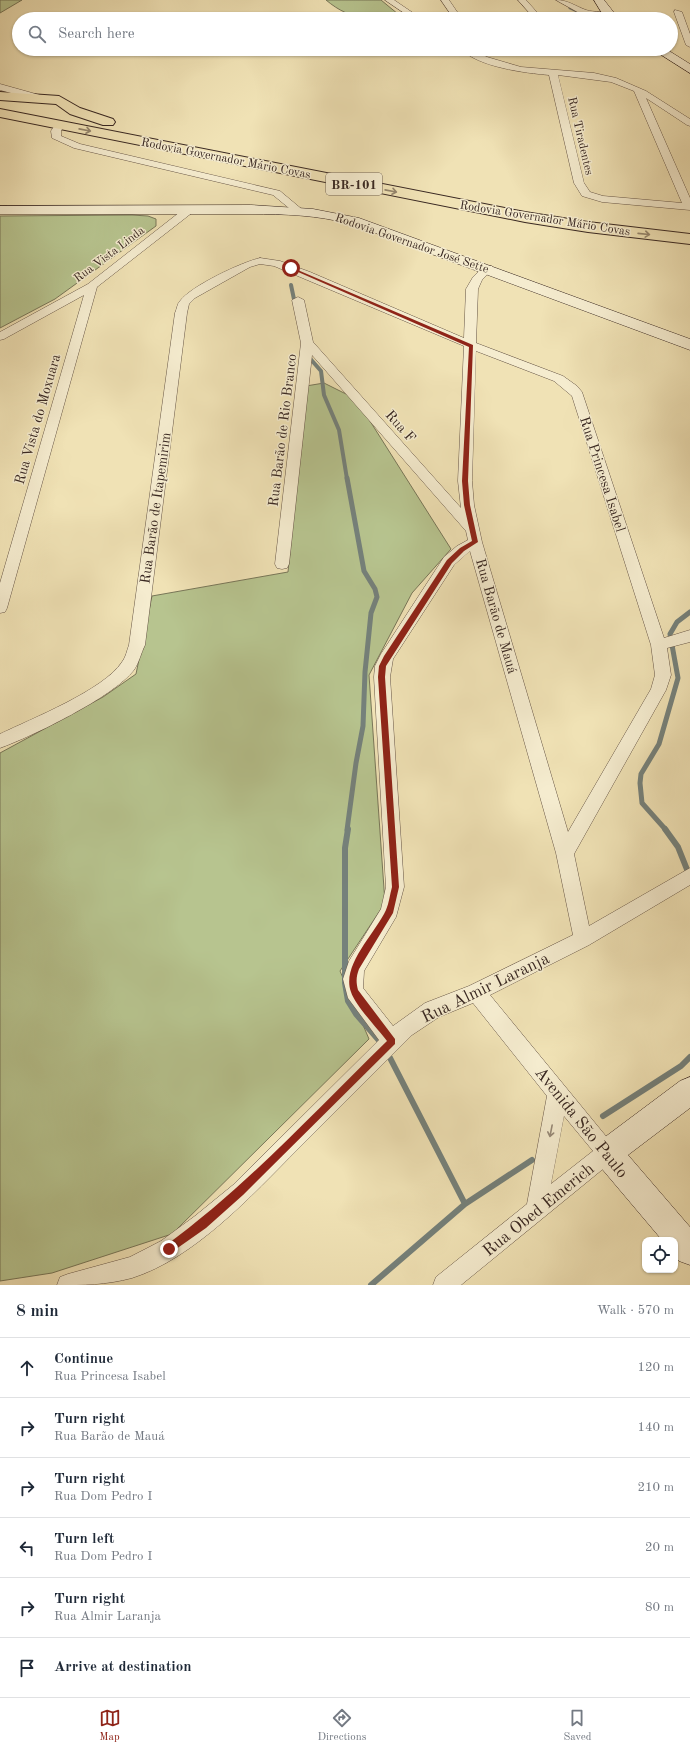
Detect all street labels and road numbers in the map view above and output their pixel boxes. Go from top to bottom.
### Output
street label: Rua Tiradentes [565,96,595,177]
street label: Rodovia Governador Mário Covas [140,137,312,181]
road number: BR-101 [326,173,382,195]
street label: Rodovia Governador Mário Covas [459,200,631,238]
street label: Rodovia Governador José Sette [333,212,491,276]
street label: Rua Vista Linda [72,224,147,285]
street label: Rua Vista do Moxuara [13,352,63,486]
street label: Rua Barão de Rio Branco [267,353,299,507]
street label: Rua F [382,408,418,445]
street label: Rua Princesa Isabel [577,415,627,534]
street label: Rua Barão de Itapemirim [138,432,174,585]
street label: Rua Barão de Mauá [473,557,519,676]
street label: Rua Almir Laranja [419,950,553,1027]
street label: Avenida São Paulo [531,1064,631,1182]
street label: Rua Obed Emerich [480,1160,598,1260]

